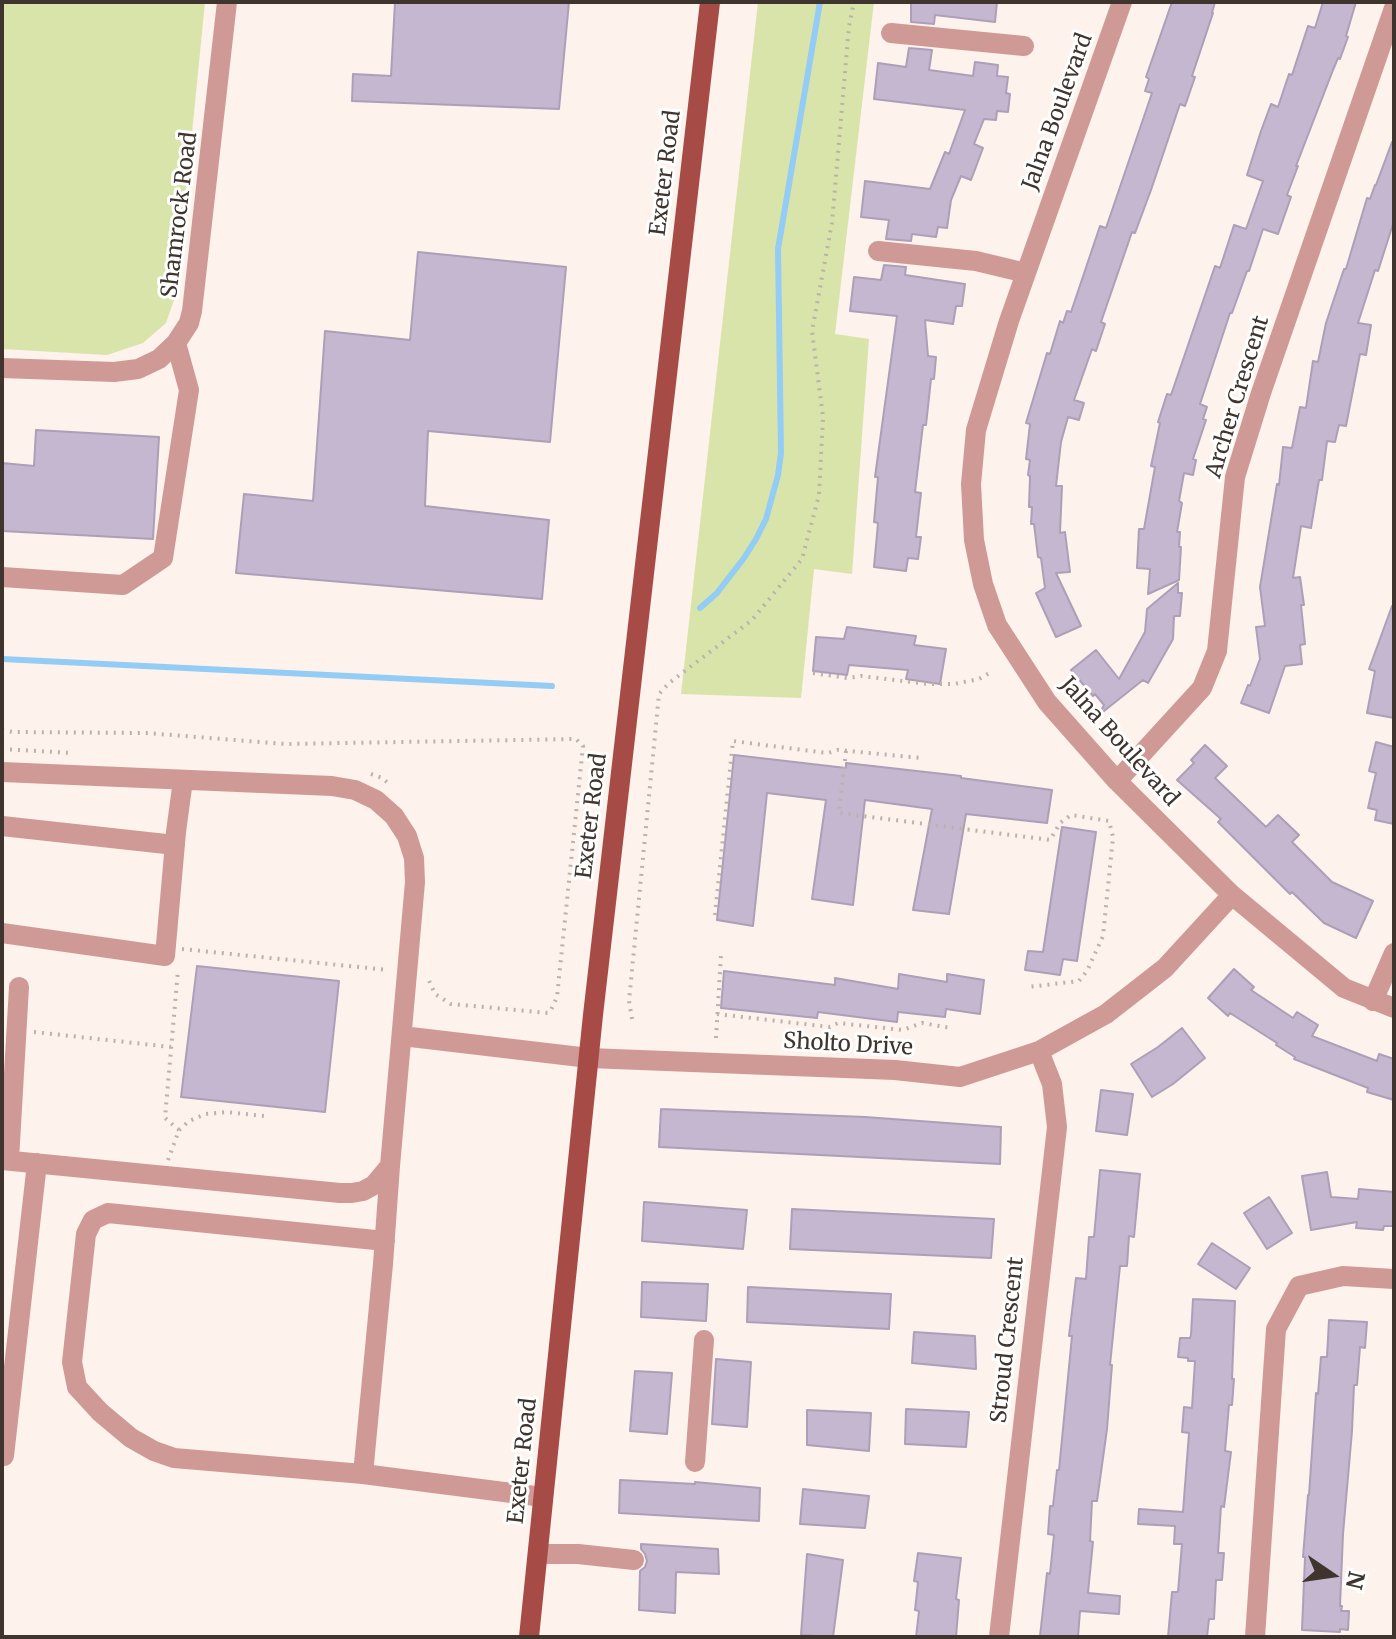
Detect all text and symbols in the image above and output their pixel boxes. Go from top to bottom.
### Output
street label: Jalna Boulevard [1017,30,1099,194]
street label: Exeter Road [645,109,687,237]
street label: Shamrock Road [157,130,203,300]
street label: Archer Crescent [1201,313,1275,481]
street label: Jalna Boulevard [1054,672,1184,812]
street label: Exeter Road [571,752,613,880]
street label: Sholto Drive [782,1028,914,1062]
street label: Stroud Crescent [986,1256,1030,1424]
street label: Exeter Road [503,1397,543,1525]
north arrow [1292,1535,1372,1615]
text: N [1340,1569,1371,1592]

